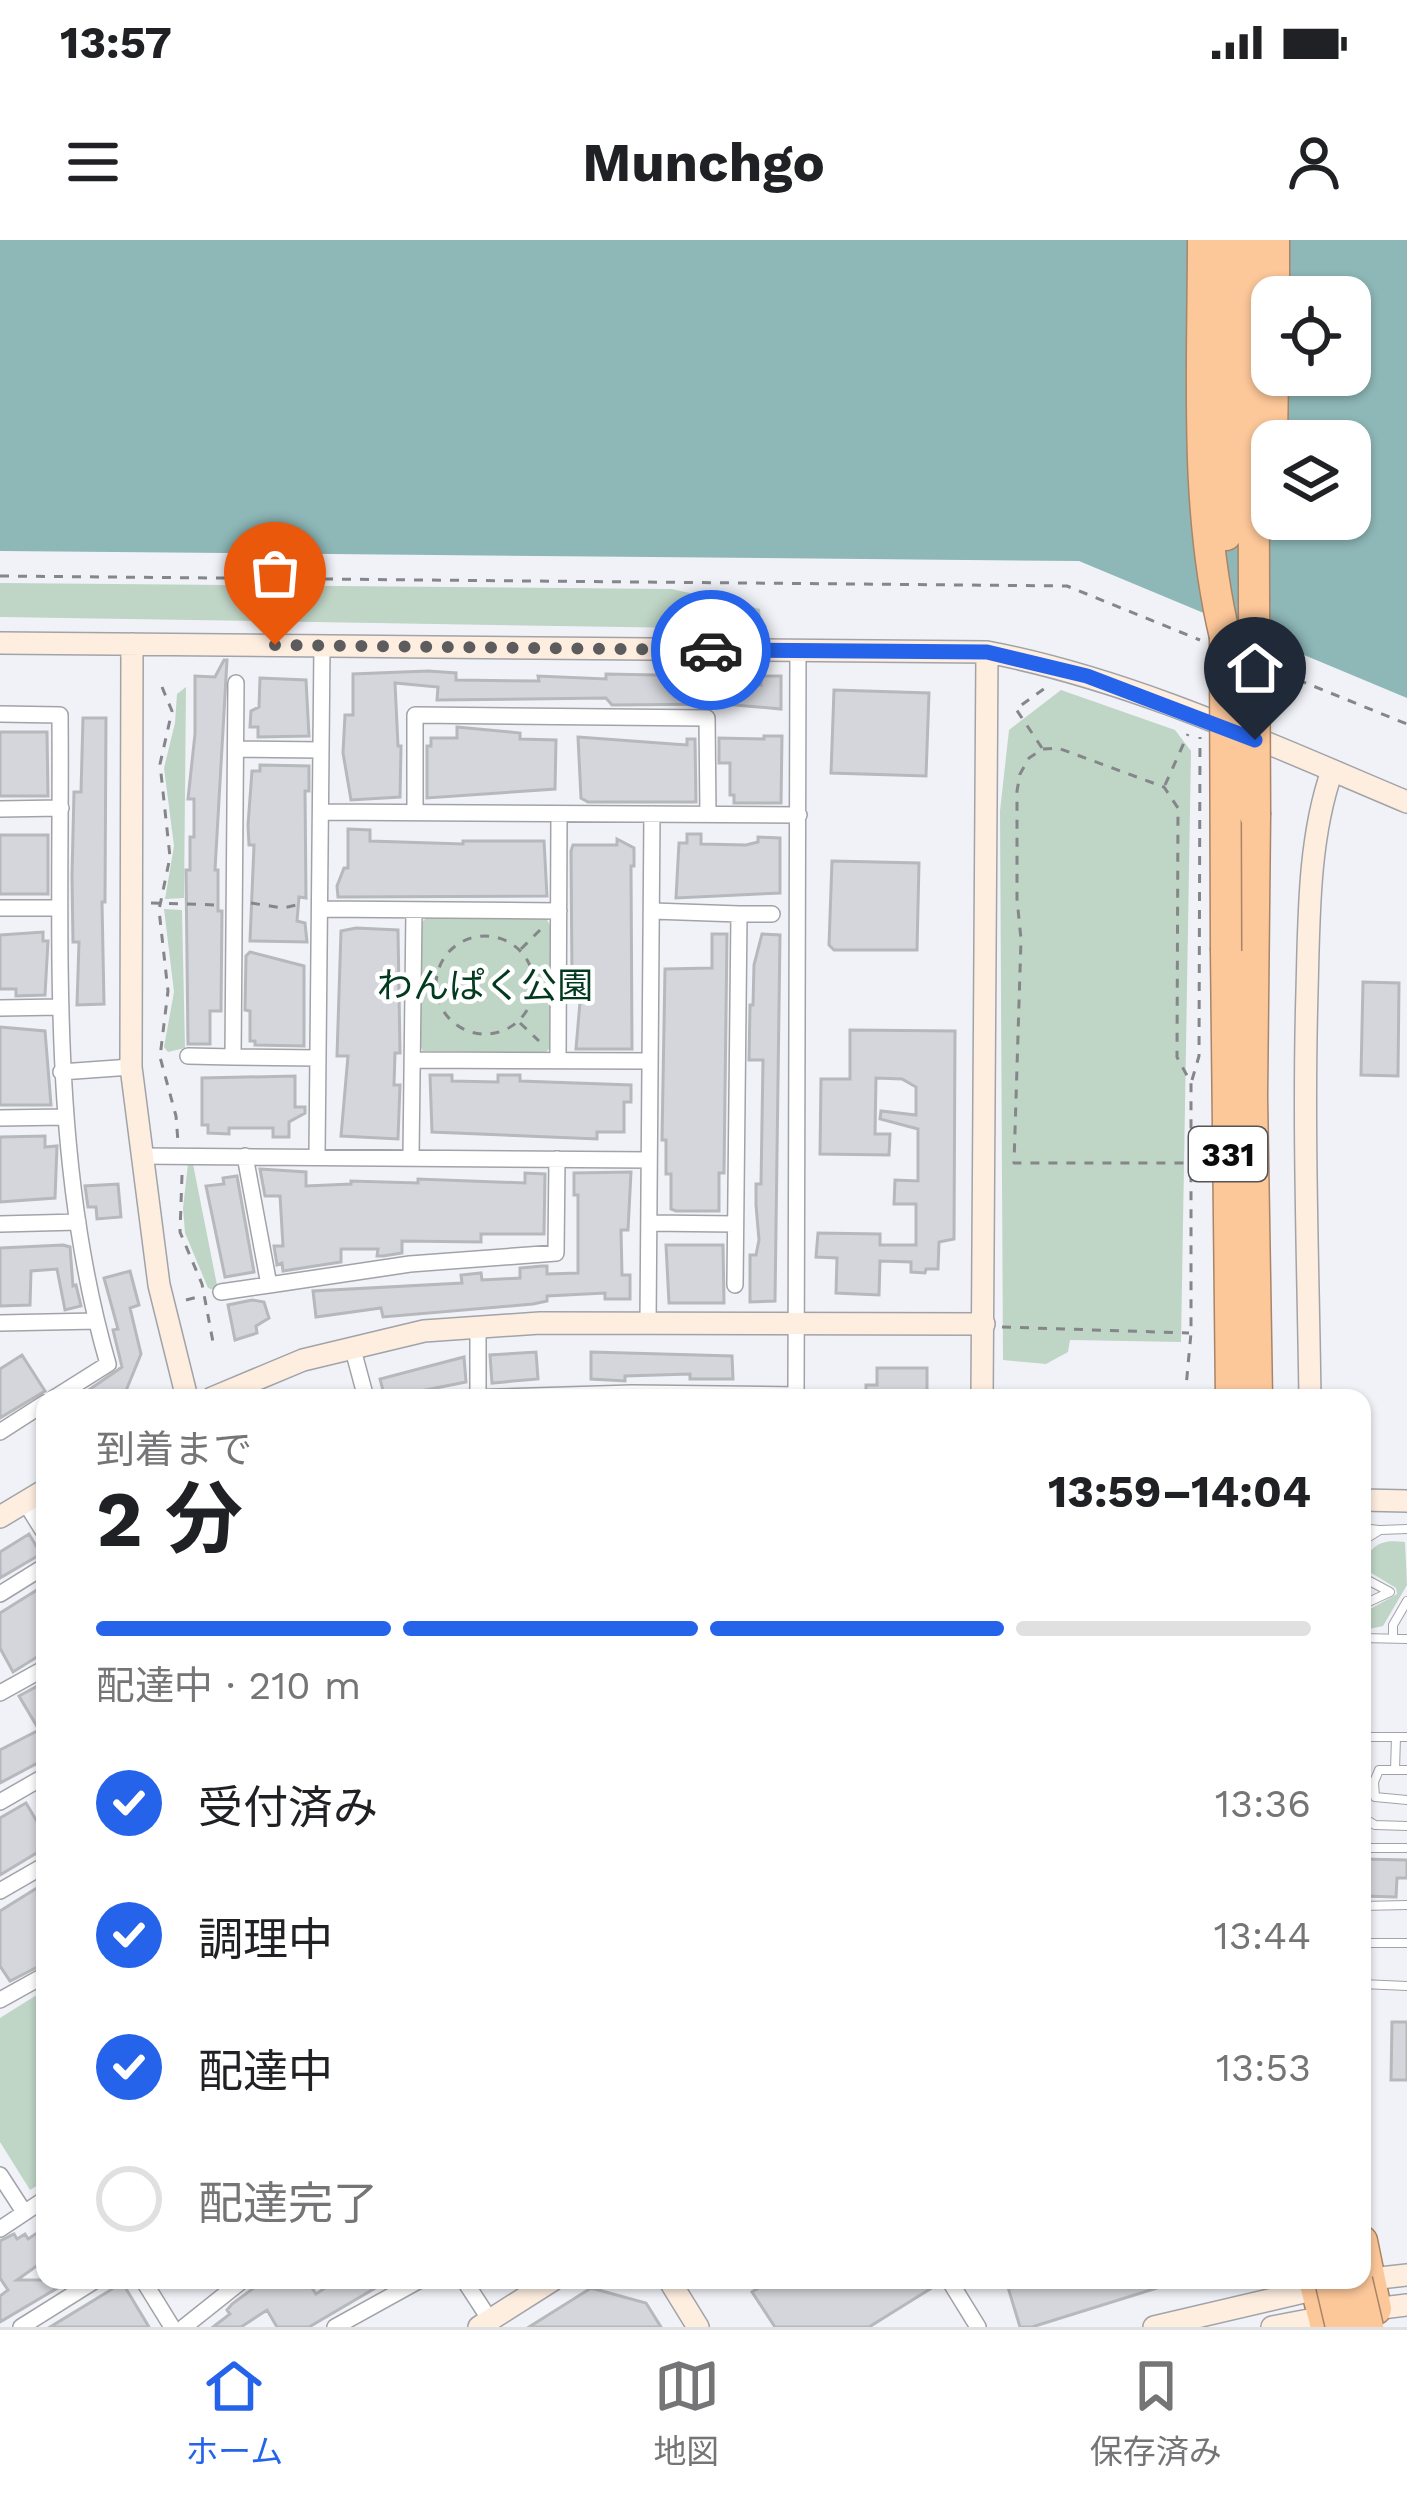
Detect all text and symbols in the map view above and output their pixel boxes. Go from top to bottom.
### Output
text: 13:57 [60,16,172,69]
icon: menu [60,129,126,195]
icon: person [1281,129,1347,195]
text: Munchgo [582,131,825,194]
map controls [1251,276,1371,540]
button: locate [1251,276,1371,396]
button: layers [1251,420,1371,540]
pin [224,522,326,645]
icon: bag [242,540,308,606]
courier [651,590,771,710]
icon: car [678,617,744,683]
pin [1204,617,1306,740]
icon: home [1222,635,1288,701]
park label: わんぱく公園 [377,965,593,1007]
road number: 331 [1189,1127,1267,1181]
text: 到着まで [96,1427,252,1472]
text: 13:59–14:04 [1048,1465,1311,1518]
text: 2 分 [96,1473,243,1565]
text: 配達中 · 210 m [96,1663,361,1708]
icon: check [96,1770,162,1836]
text: 受付済み [198,1781,378,1834]
text: 13:36 [1215,1781,1311,1826]
icon: check [96,1902,162,1968]
text: 調理中 [198,1913,333,1966]
text: 13:44 [1214,1913,1311,1958]
icon: check [96,2034,162,2100]
text: 配達中 [198,2045,333,2098]
text: 13:53 [1216,2045,1311,2090]
text: 配達完了 [198,2177,378,2230]
tab: ホーム [185,2353,283,2473]
tab: 地図 [654,2353,720,2473]
tab: 保存済み [1090,2353,1222,2473]

